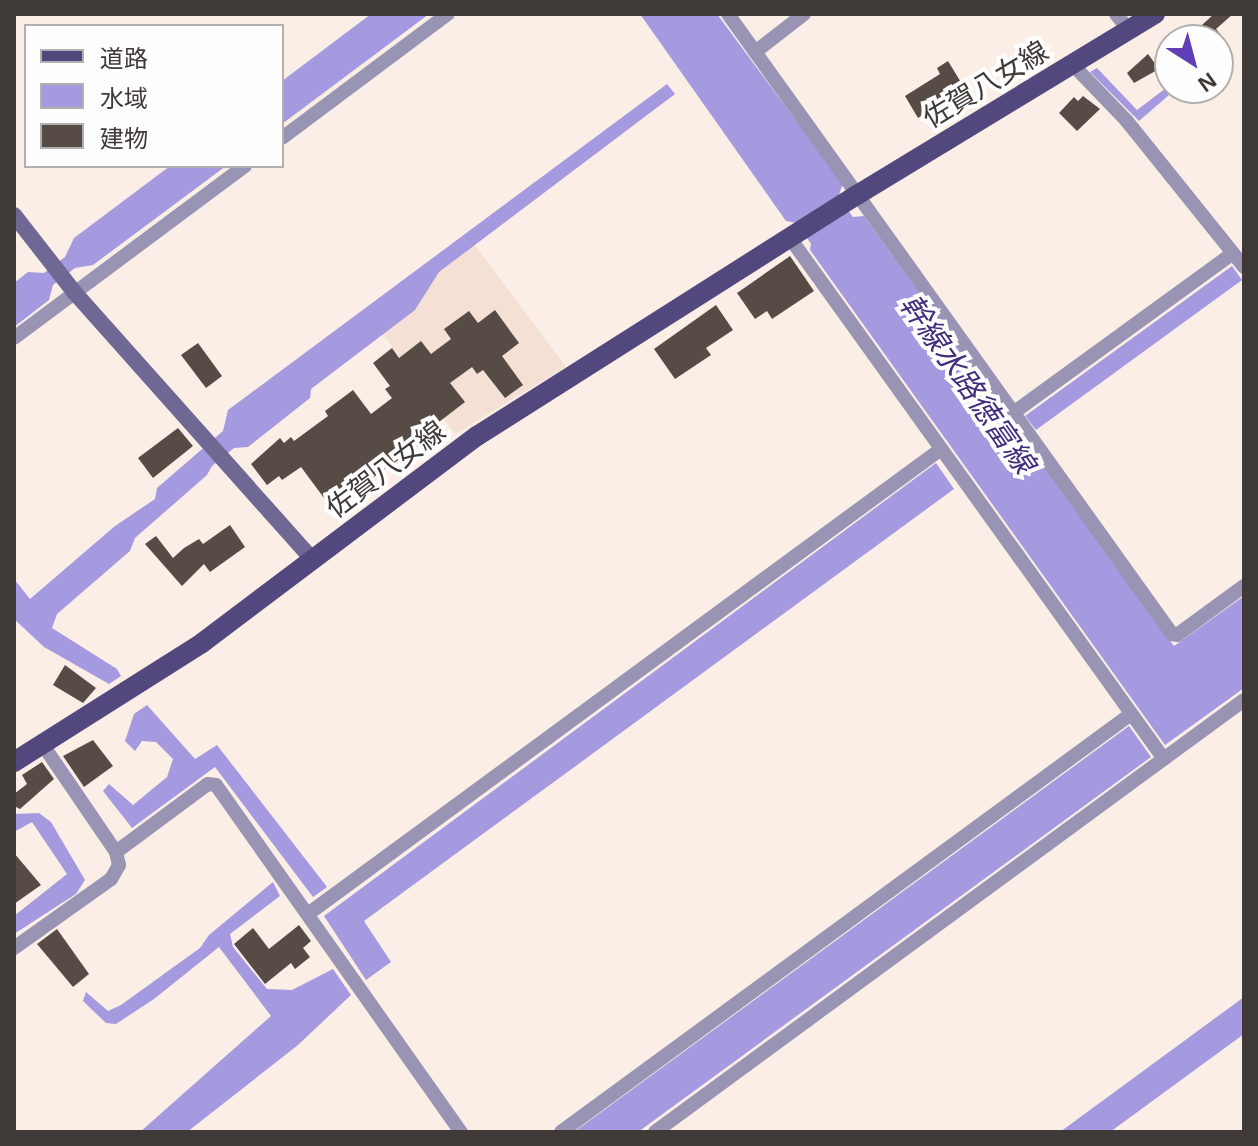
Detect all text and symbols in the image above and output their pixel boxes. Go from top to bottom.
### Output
legend [24,24,284,168]
north arrow [1154,24,1234,104]
street label: 佐賀八女線 [917,35,1055,135]
text: 道路 [100,45,148,72]
text: N [1193,67,1221,97]
text: 水域 [100,85,148,112]
text: 建物 [100,125,148,152]
water label: 幹線水路徳富線 [892,288,1042,480]
street label: 佐賀八女線 [320,414,452,526]

